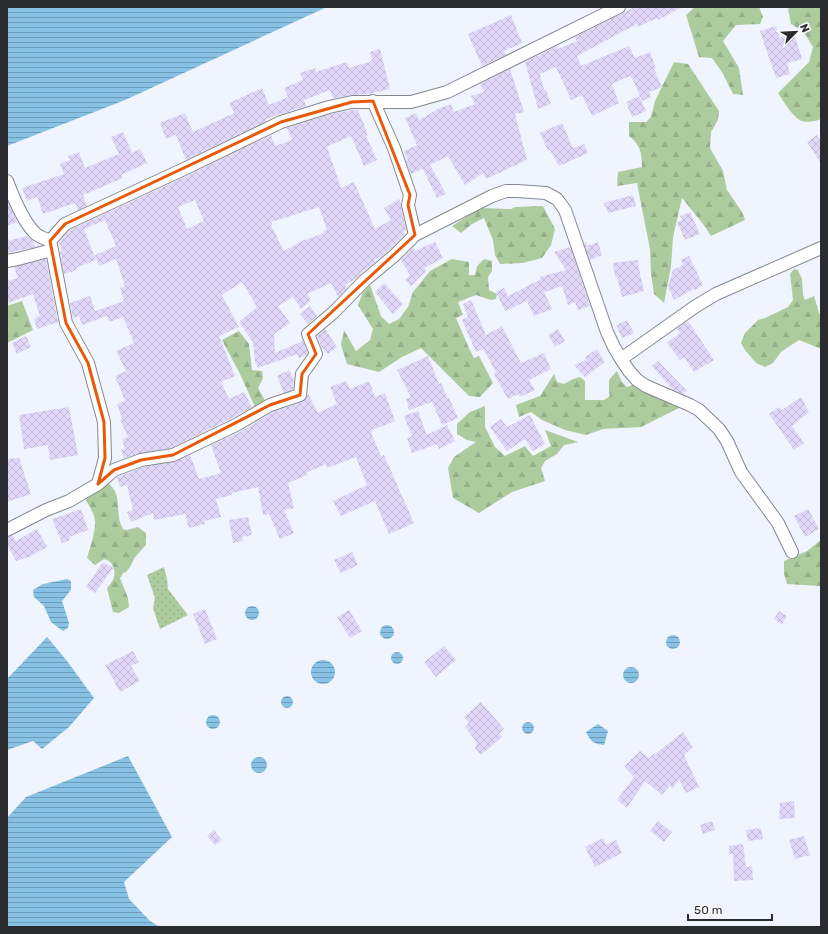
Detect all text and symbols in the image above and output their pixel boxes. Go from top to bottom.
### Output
north arrow [776,12,816,52]
text: N [797,22,812,34]
scale bar [688,896,772,922]
text: 50 m [694,903,722,917]

